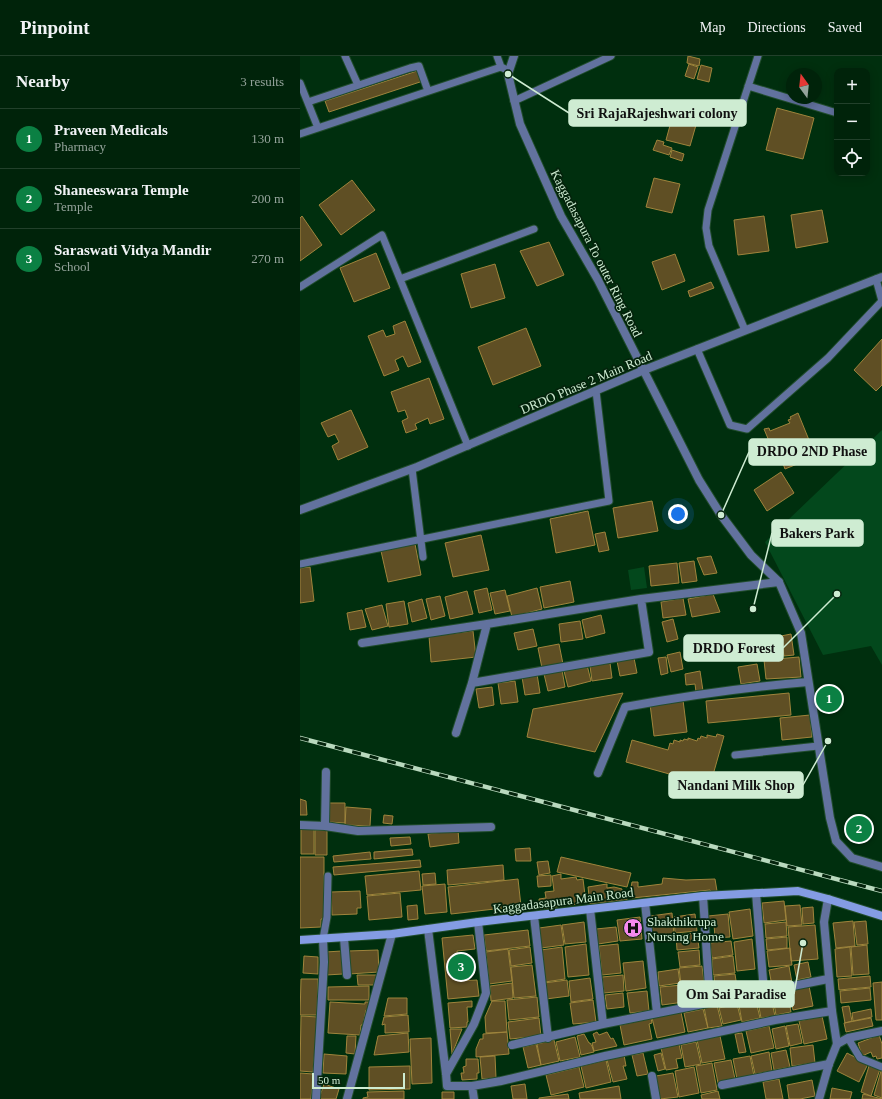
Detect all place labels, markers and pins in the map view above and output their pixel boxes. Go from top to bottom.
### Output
callout: Sri RajaRajeshwari colony [569,100,746,126]
callout: DRDO 2ND Phase [749,439,875,465]
callout: Bakers Park [772,520,863,546]
callout: DRDO Forest [684,635,783,661]
pin: 1 [816,684,842,714]
callout: Nandani Milk Shop [669,772,803,798]
pin: 2 [846,814,872,844]
place label: Shakthikrupa Nursing Home [647,914,724,944]
hospital icon: Shakthikrupa Nursing Home [622,917,644,939]
pin: 3 [448,952,474,982]
callout: Om Sai Paradise [678,981,794,1007]

